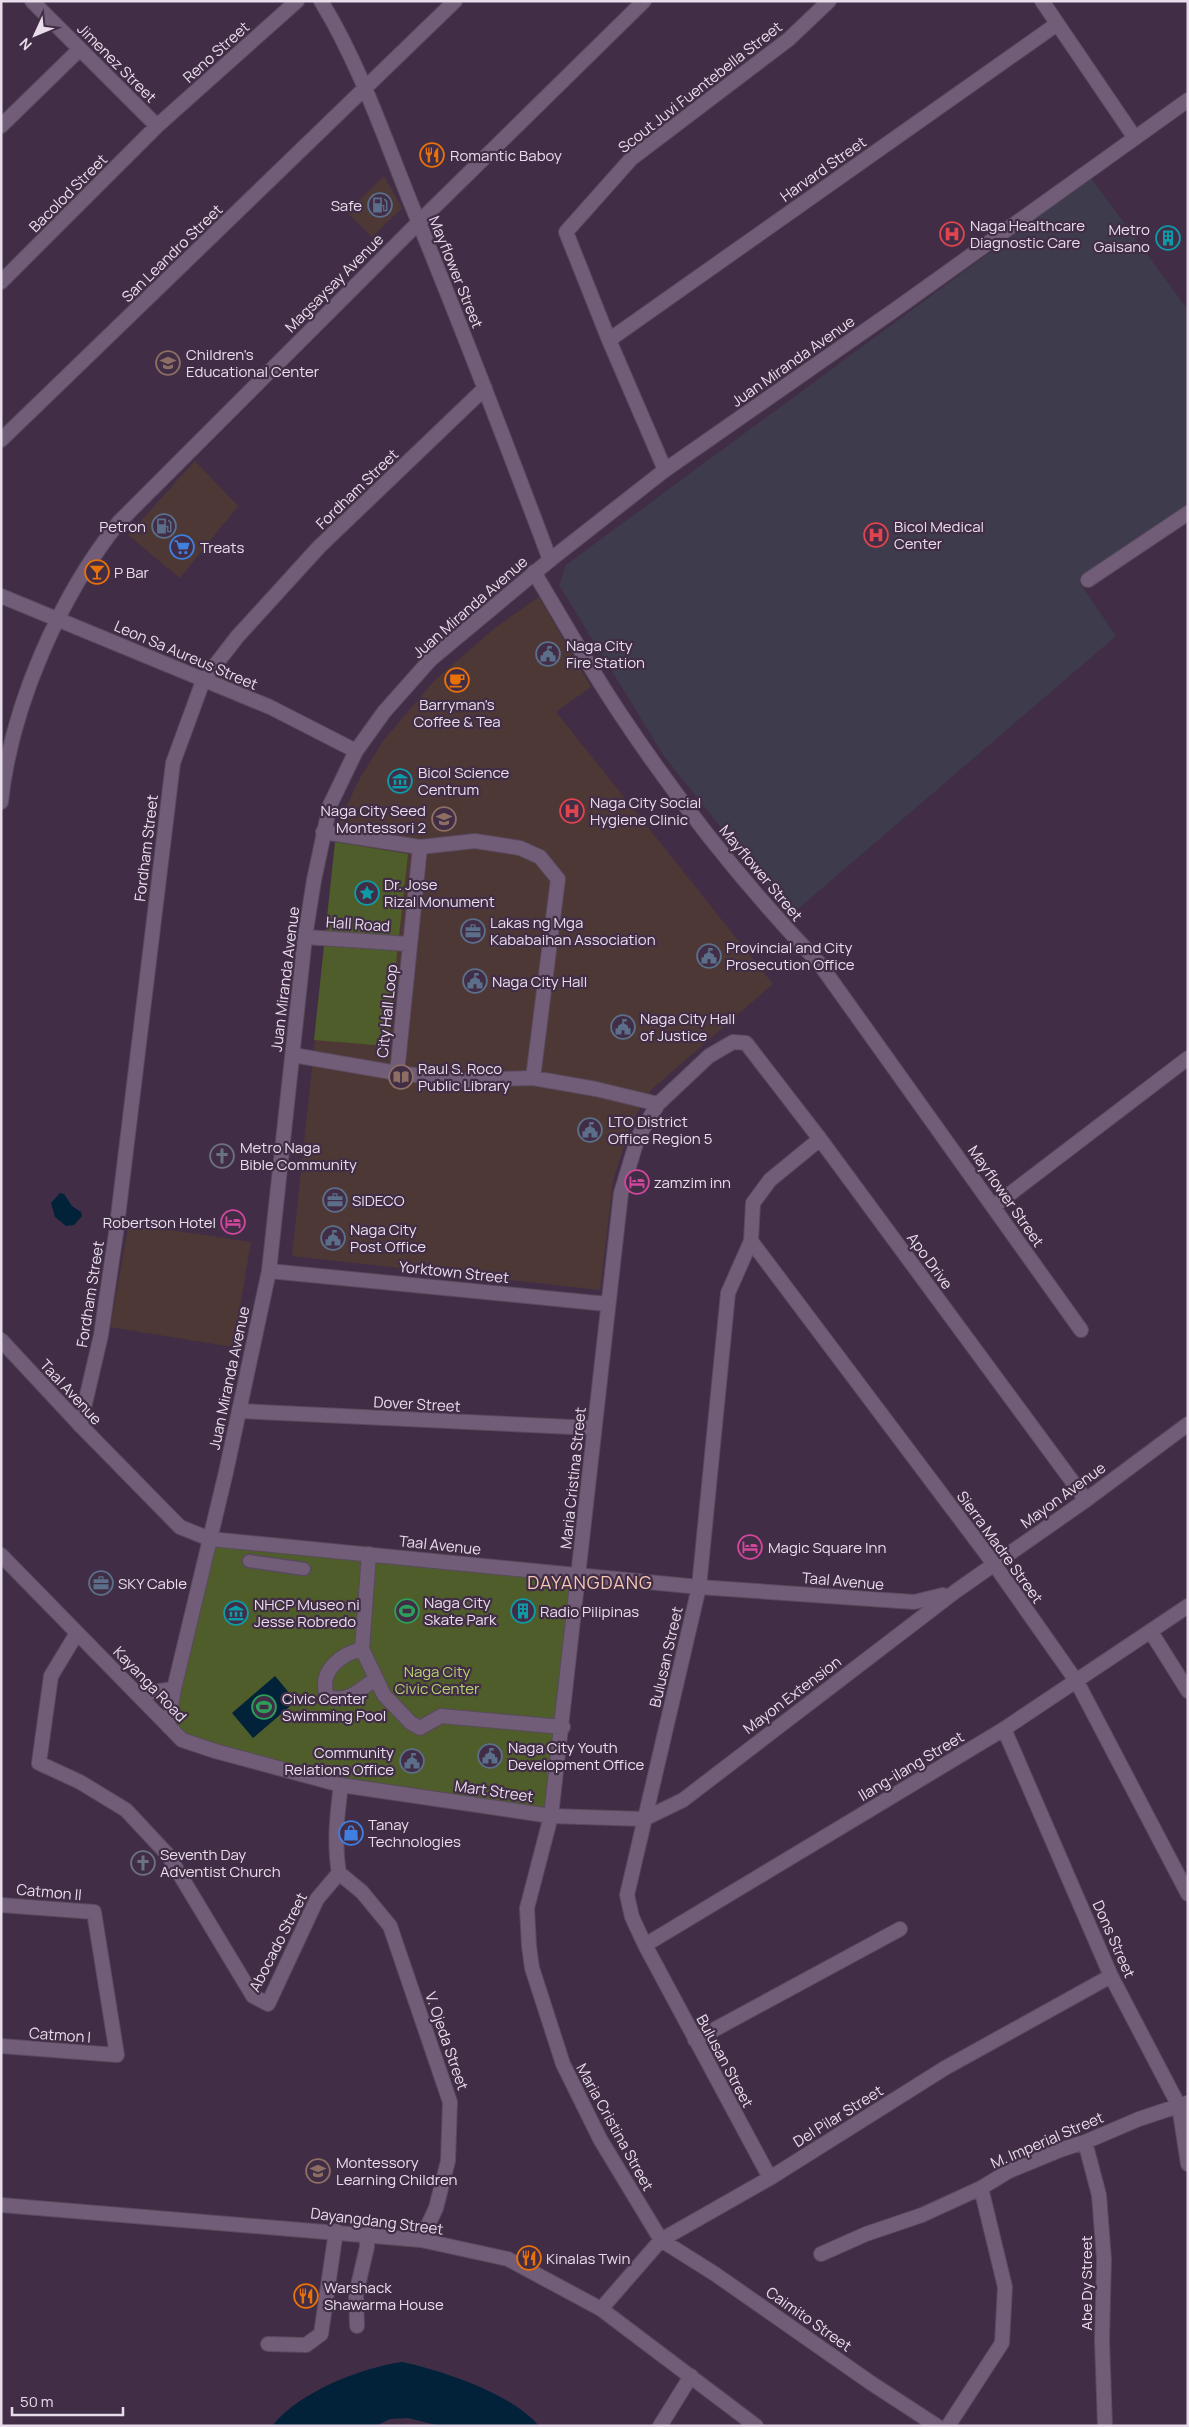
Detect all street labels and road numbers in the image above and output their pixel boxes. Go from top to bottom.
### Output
street label: Reno Street [178,16,254,88]
street label: Scout Juvi Fuentebella Street [614,16,786,158]
street label: Jimenez Street [73,19,161,107]
street label: Harvard Street [776,132,870,206]
street label: Bacolod Street [24,149,112,237]
street label: San Leandro Street [117,199,227,307]
street label: Mayflower Street [424,213,488,331]
street label: Magsaysay Avenue [280,229,388,337]
street label: Juan Miranda Avenue [727,310,859,411]
street label: Fordham Street [311,444,403,534]
street label: Juan Miranda Avenue [408,551,532,663]
street label: Leon Sa Aureus Street [111,615,261,695]
street label: Fordham Street [129,793,163,903]
street label: Mayflower Street [715,821,807,925]
street label: Juan Miranda Avenue [266,905,304,1053]
street label: Hall Road [325,911,391,937]
street label: City Hall Loop [372,963,402,1059]
street label: Mayflower Street [963,1141,1049,1251]
street label: Apo Drive [902,1228,958,1294]
street label: Fordham Street [71,1239,109,1349]
street label: Yorktown Street [398,1256,510,1288]
street label: Juan Miranda Avenue [204,1304,255,1452]
street label: Taal Avenue [35,1355,107,1429]
street label: Dover Street [373,1391,461,1417]
street label: Maria Cristina Street [555,1406,591,1550]
street label: Mayon Avenue [1016,1457,1110,1533]
street label: Sierra Madre Street [952,1487,1048,1607]
street label: Taal Avenue [398,1530,482,1560]
street label: Taal Avenue [801,1567,885,1595]
street label: Bulusan Street [644,1605,688,1709]
street label: Kayanga Road [109,1642,191,1726]
street label: Mayon Extension [739,1651,845,1739]
street label: Ilang-ilang Street [854,1726,968,1806]
street label: Mart Street [453,1775,535,1807]
street label: Catmon II [15,1879,83,1905]
street label: Abocado Street [244,1889,312,1995]
street label: Dons Street [1088,1897,1140,1981]
street label: V. Ojeda Street [420,1989,474,2093]
street label: Bulusan Street [692,2011,758,2111]
street label: Catmon I [28,2022,92,2048]
street label: Maria Cristina Street [571,2060,659,2194]
street label: Del Pilar Street [789,2080,887,2152]
street label: M. Imperial Street [987,2107,1107,2173]
street label: Dayangdang Street [309,2202,445,2240]
street label: Abe Dy Street [1076,2235,1097,2331]
street label: Caimito Street [762,2282,856,2356]

